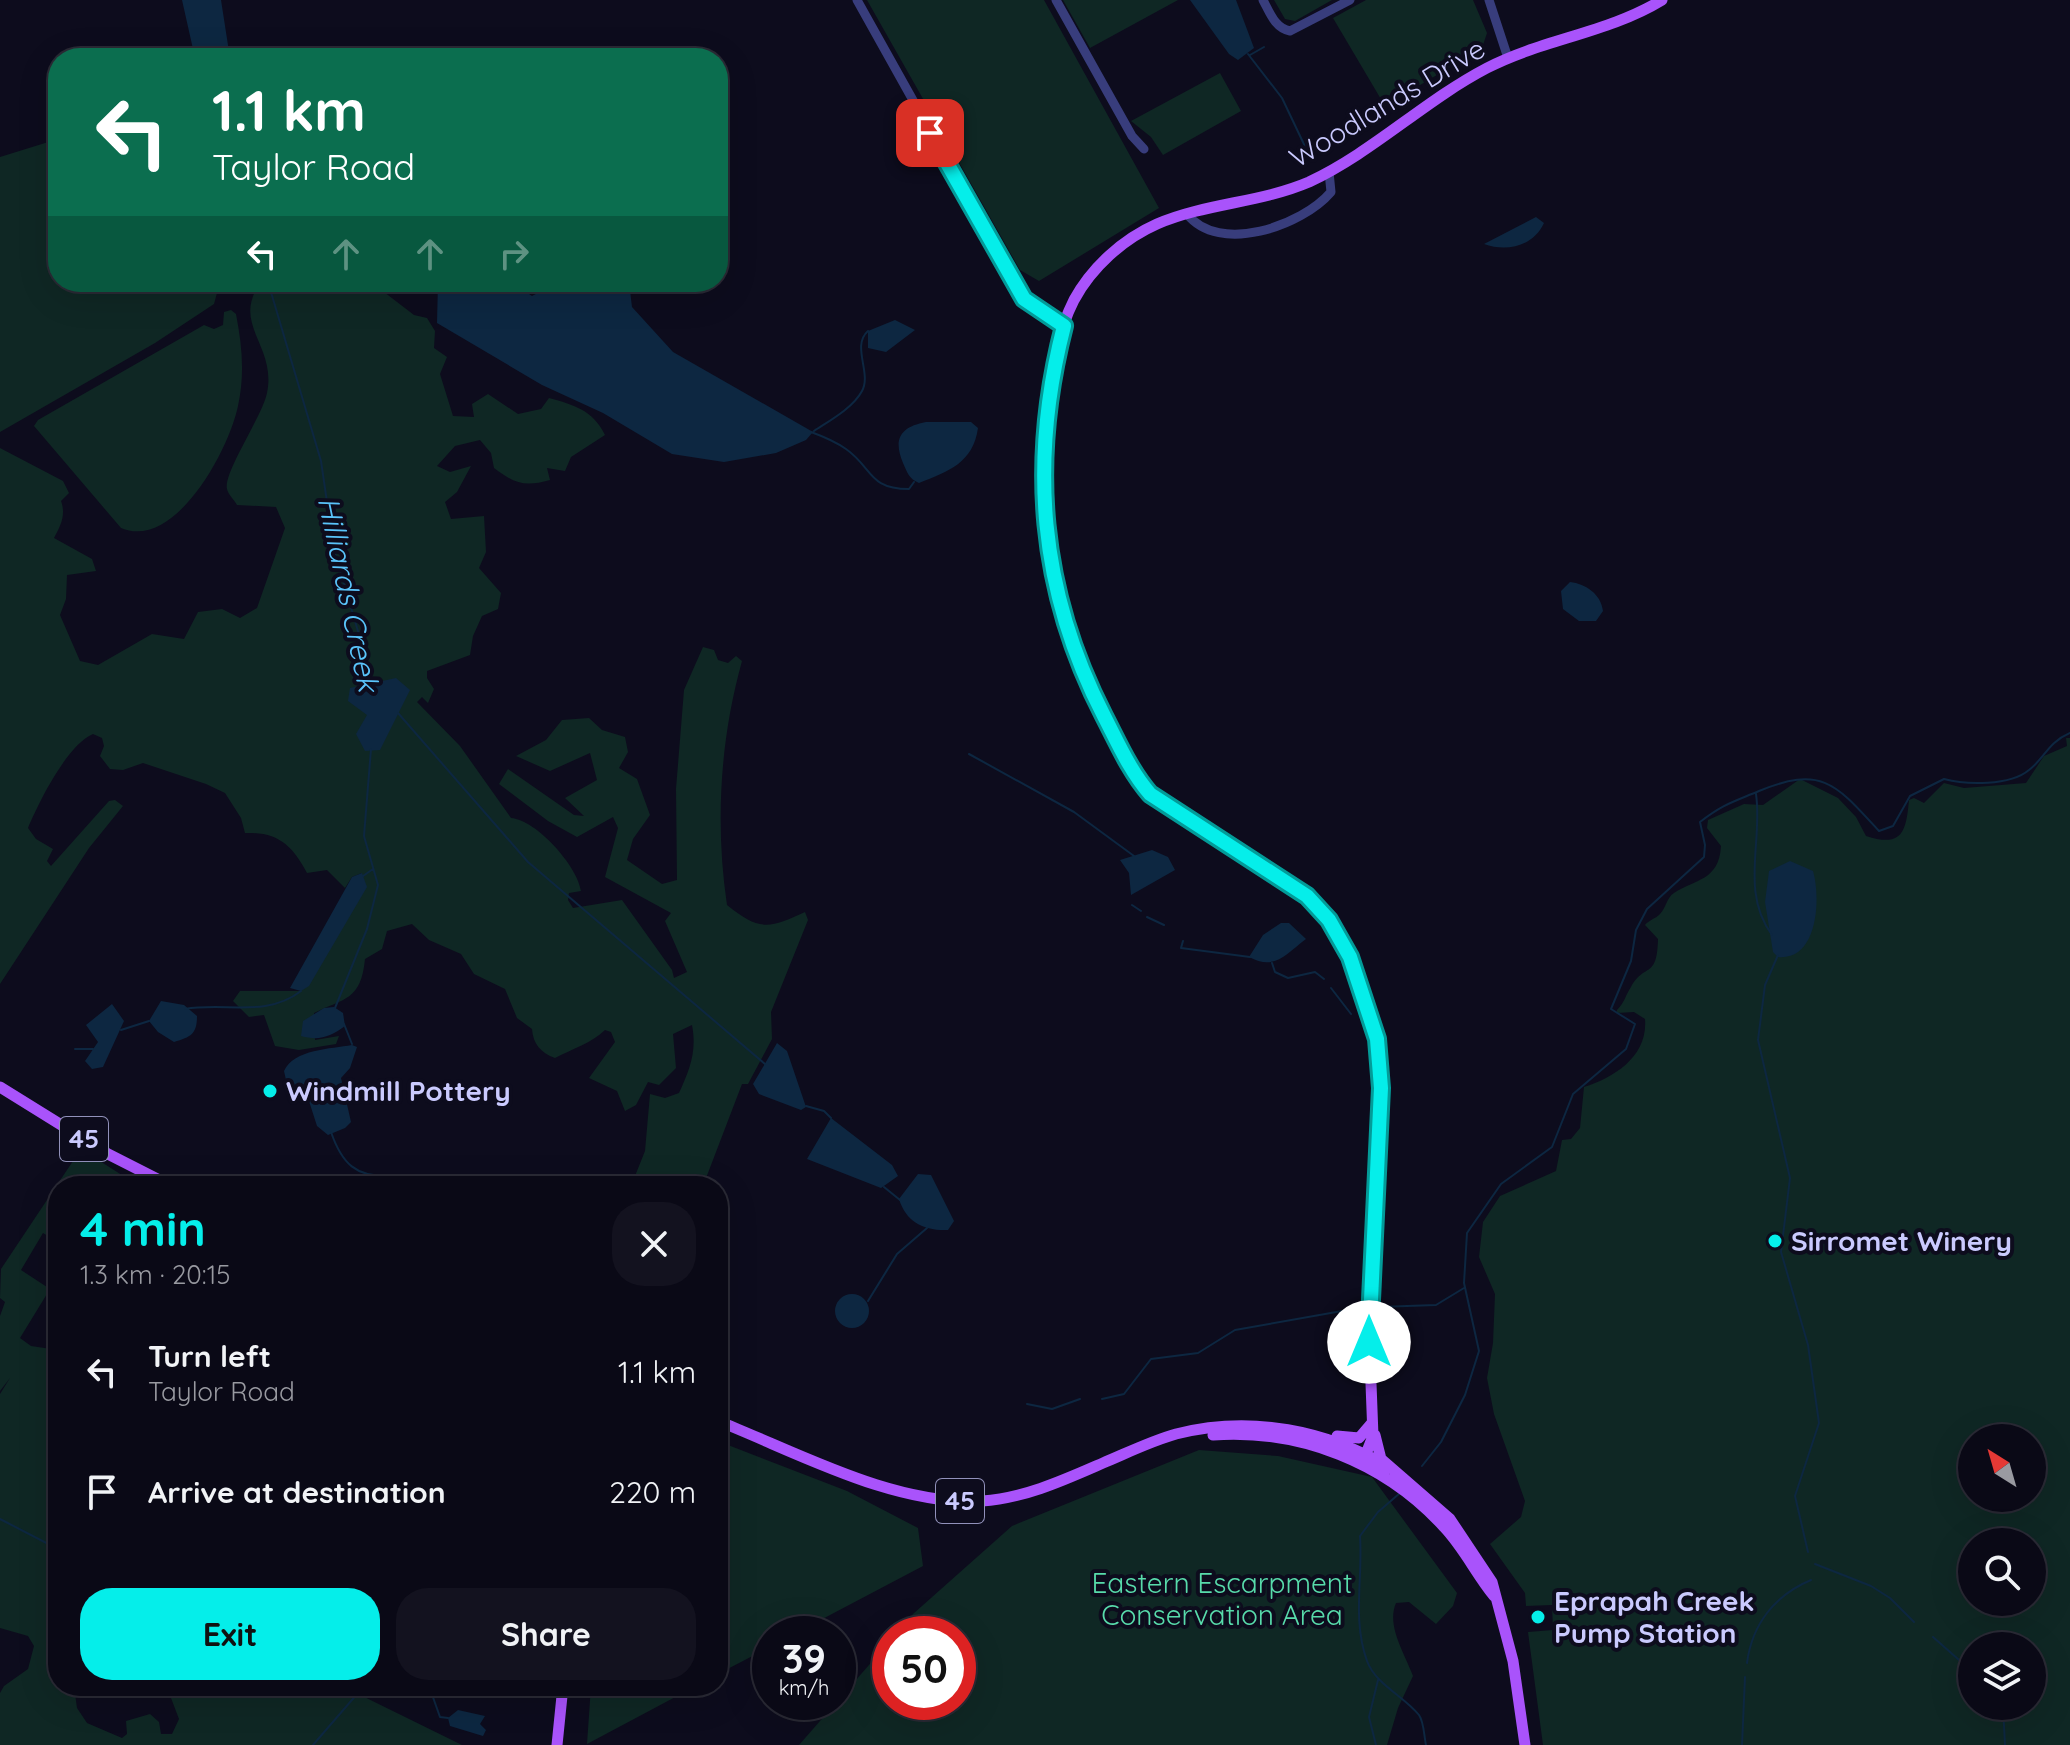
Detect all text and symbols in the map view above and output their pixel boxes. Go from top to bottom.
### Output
street label: Woodlands Drive [1283,30,1491,175]
text: 1.1 km [212,75,366,145]
icon: left [80,80,184,184]
pin [896,99,964,167]
icon: arrive [908,111,952,155]
text: Taylor Road [212,144,415,189]
icon: left [240,232,284,276]
icon: ahead [324,232,368,276]
icon: ahead [408,232,452,276]
icon: right [492,232,536,276]
water label: Hilliards Creek [310,493,389,698]
place label: Windmill Pottery [286,1073,511,1108]
marker: Windmill Pottery [261,1082,279,1100]
road number: 45 [60,1117,108,1161]
text: 4 min [80,1198,206,1258]
button: close [612,1202,696,1286]
place label: Sirromet Winery [1791,1223,2012,1258]
marker: Sirromet Winery [1766,1232,1784,1250]
text: 1.3 km · 20:15 [80,1258,230,1291]
position arrow [1327,1300,1411,1384]
text: Turn left [148,1337,271,1375]
icon: left [80,1350,124,1394]
text: 1.1 km [618,1353,696,1391]
text: Taylor Road [148,1375,295,1408]
north arrow [1958,1424,2046,1512]
map controls [1958,1424,2046,1720]
icon: arrive [80,1470,124,1514]
text: Arrive at destination [148,1473,446,1511]
text: 220 m [609,1473,696,1511]
road number: 45 [936,1479,984,1523]
button: search [1958,1528,2046,1616]
park label: Eastern Escarpment Conservation Area [1091,1565,1353,1632]
place label: Eprapah Creek Pump Station [1554,1583,1754,1650]
button: Exit [80,1588,380,1680]
button: Share [396,1588,696,1680]
marker: Eprapah Creek Pump Station [1529,1608,1547,1626]
speed limit sign: 50 [872,1616,976,1720]
button: layers [1958,1632,2046,1720]
text: 39 [782,1633,826,1683]
text: km/h [779,1675,829,1700]

